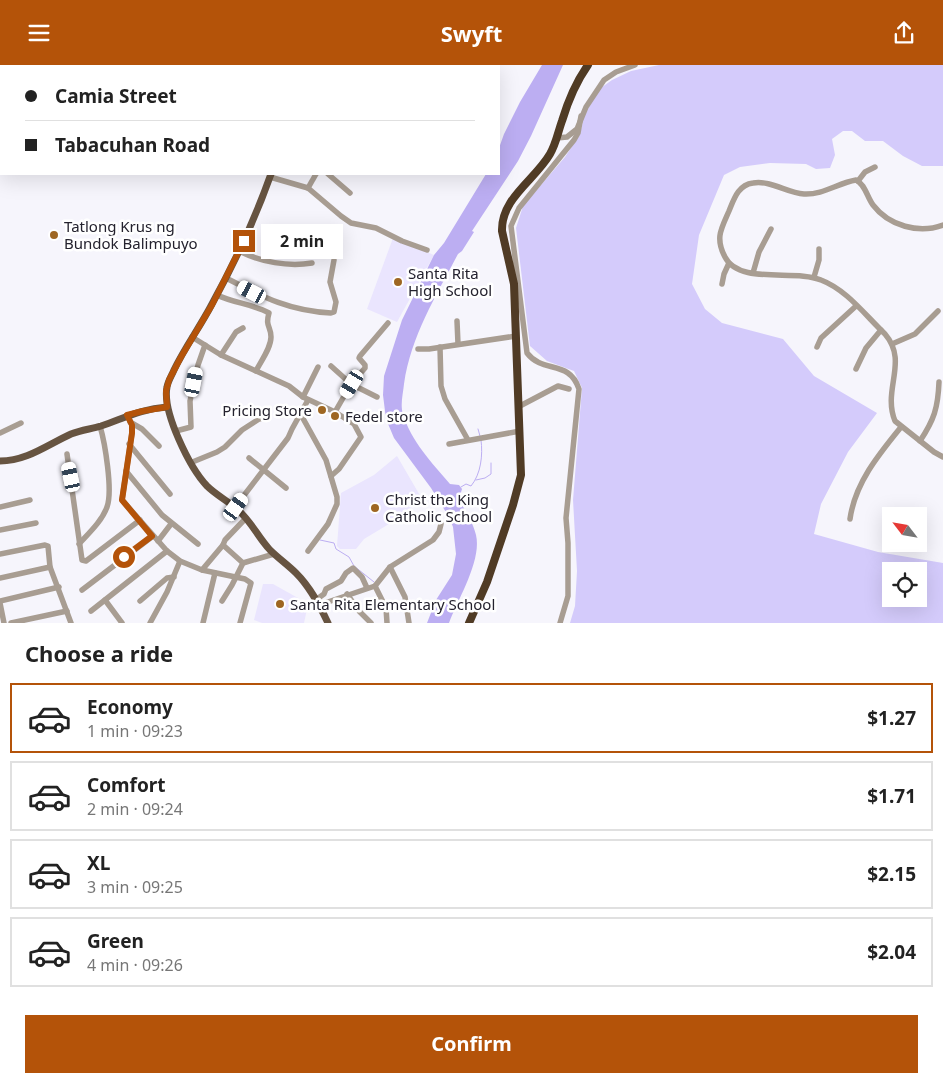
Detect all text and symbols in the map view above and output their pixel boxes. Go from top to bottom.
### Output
text: Swyft [441,18,502,48]
icon: menu [25,19,53,47]
icon: share [890,19,918,47]
text: Camia Street [55,83,177,109]
text: Tabacuhan Road [55,132,210,158]
place label: Tatlong Krus ng Bundok Balimpuyo [64,216,198,253]
callout: 2 min [262,223,344,259]
marker: Tatlong Krus ng Bundok Balimpuyo [48,229,60,241]
route end [233,230,255,252]
text: 2 min [280,230,324,252]
place label: Santa Rita High School [408,263,492,300]
marker: Santa Rita High School [392,276,404,288]
car [235,279,268,305]
car [183,366,204,398]
car [337,367,366,401]
place label: Pricing Store [222,400,312,420]
marker: Pricing Store [316,404,328,416]
place label: Fedel store [345,406,423,426]
marker: Fedel store [329,410,341,422]
car [60,461,81,493]
place label: Christ the King Catholic School [385,489,492,526]
car [221,490,250,524]
marker: Christ the King Catholic School [369,502,381,514]
north arrow [882,507,928,553]
map controls [882,507,927,607]
route start [113,546,135,568]
button: locate [882,562,927,607]
place label: Santa Rita Elementary School [290,594,495,614]
marker: Santa Rita Elementary School [274,598,286,610]
text: Choose a ride [25,638,173,668]
text: Economy [87,694,173,720]
icon: car [27,696,72,741]
text: $1.27 [867,705,916,731]
text: 1 min · 09:23 [87,720,183,742]
text: Comfort [87,772,166,798]
icon: car [27,774,72,819]
text: $1.71 [867,783,916,809]
text: 2 min · 09:24 [87,798,183,820]
text: XL [87,850,110,876]
icon: car [27,852,72,897]
text: $2.15 [867,861,916,887]
text: 3 min · 09:25 [87,876,183,898]
text: Green [87,928,144,954]
icon: car [27,930,72,975]
text: $2.04 [867,939,916,965]
text: 4 min · 09:26 [87,954,183,976]
button: Confirm [25,1015,918,1073]

